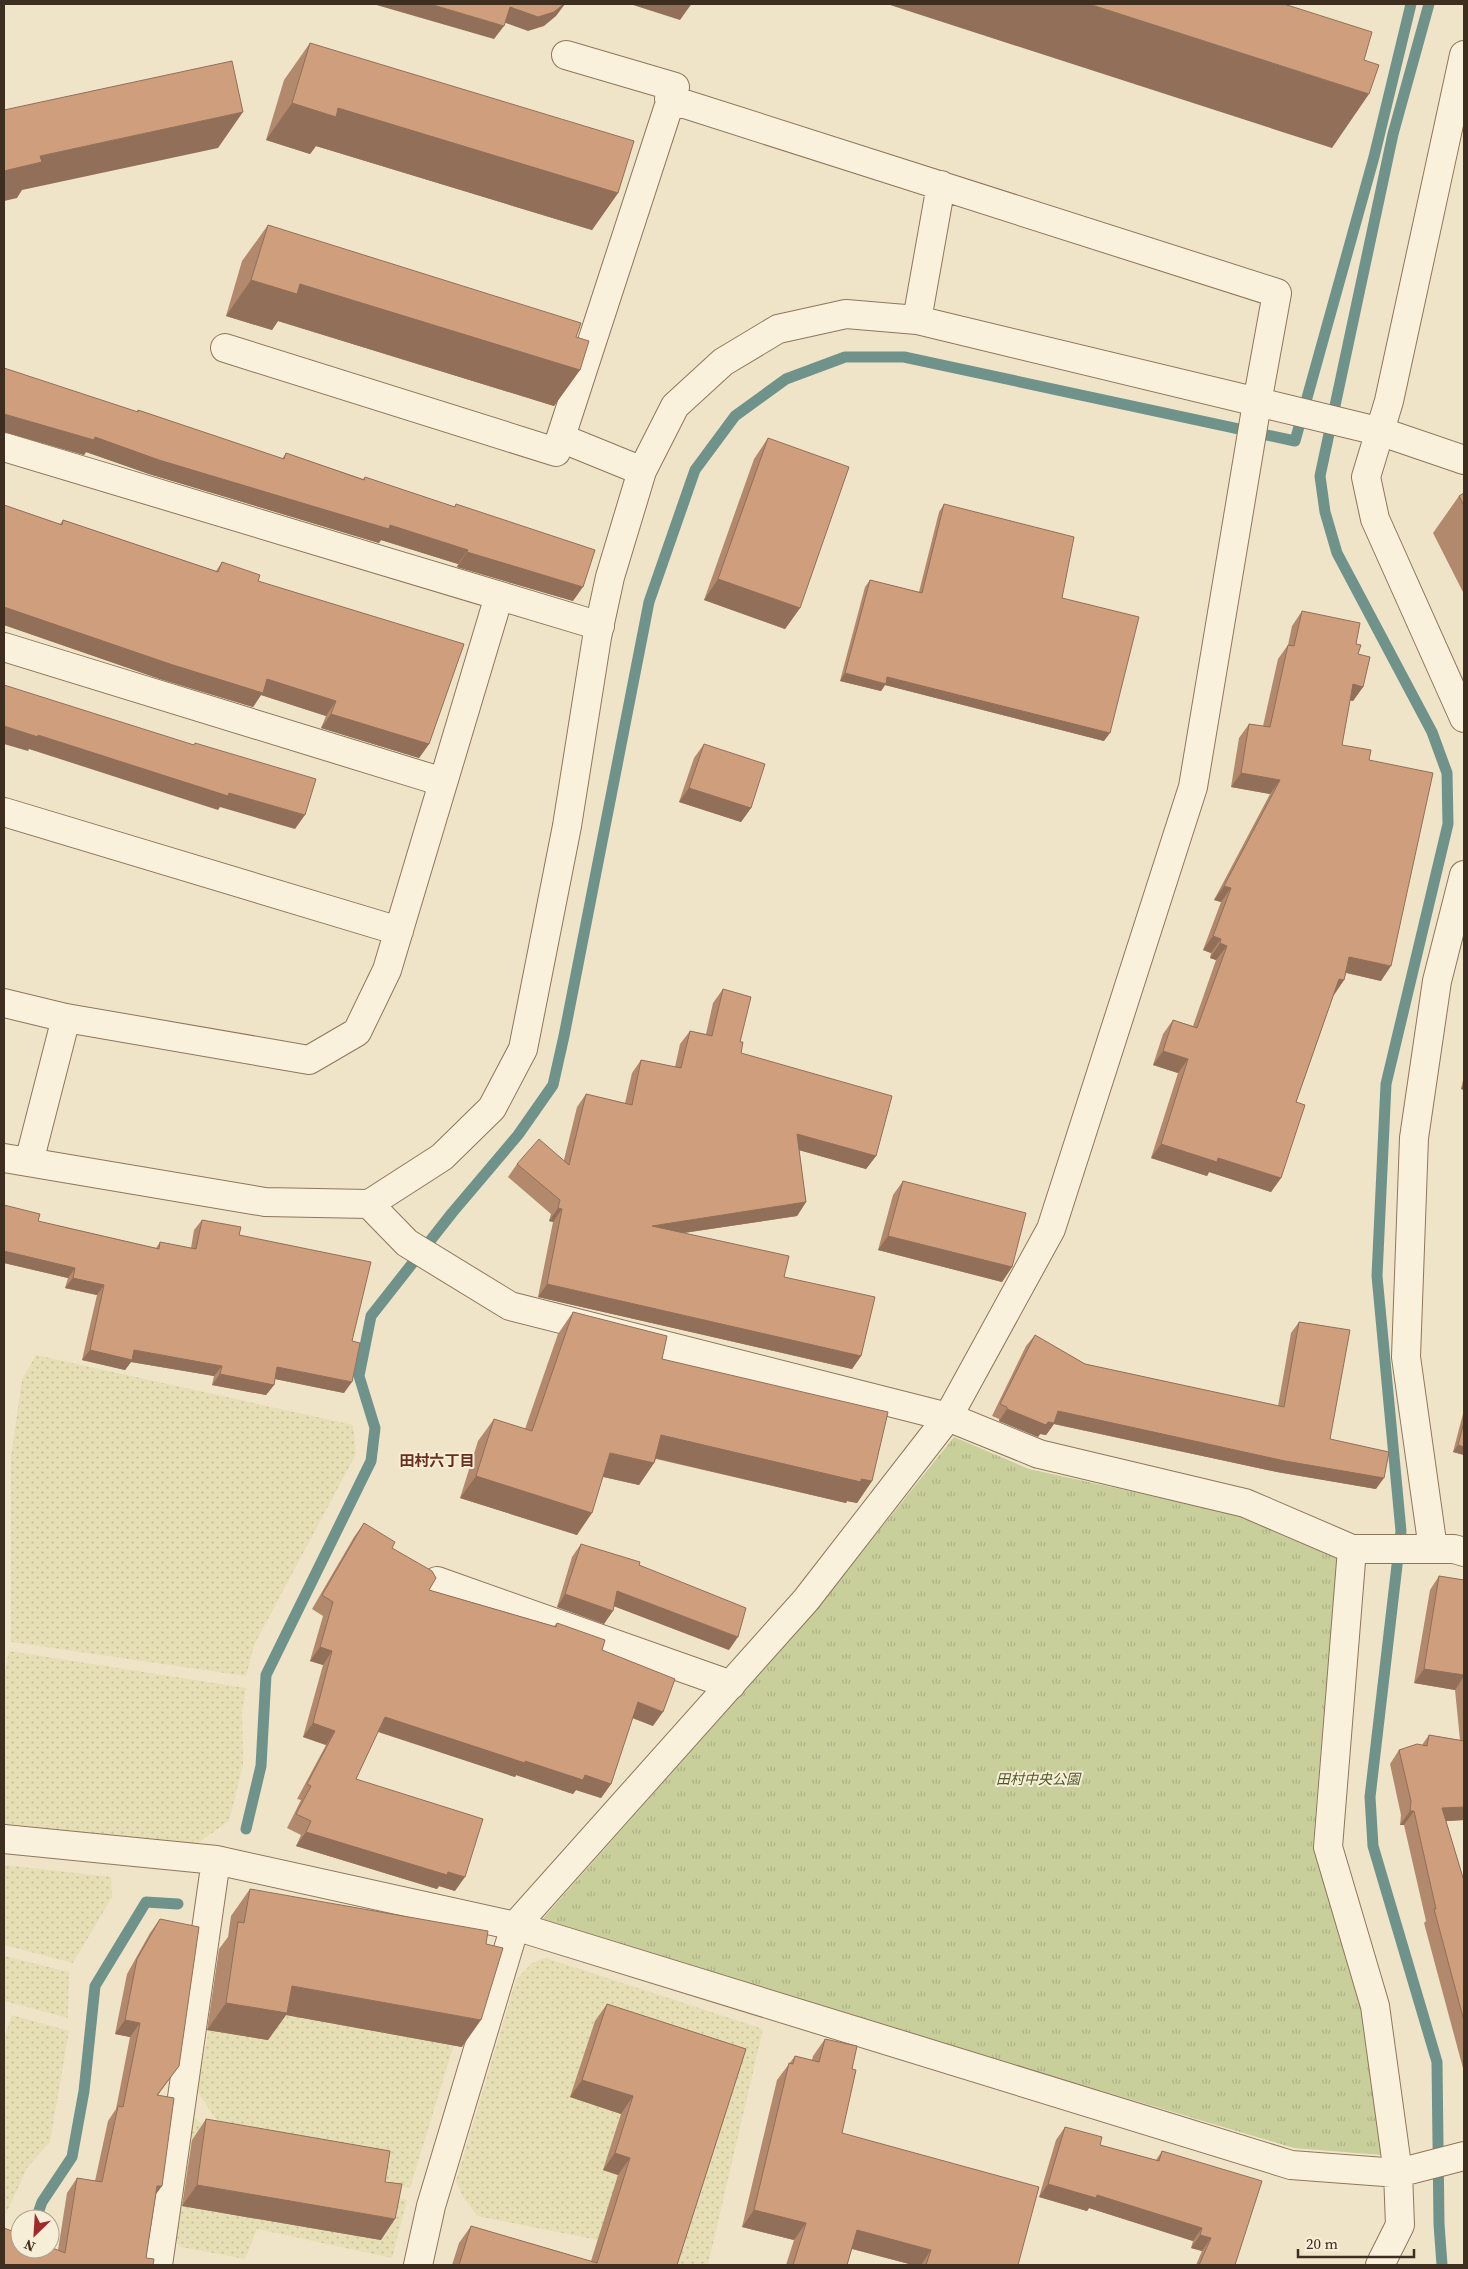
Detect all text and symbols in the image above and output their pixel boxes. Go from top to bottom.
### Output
district label: 田村六丁目 [399,1450,475,1471]
park label: 田村中央公園 [996,1769,1082,1789]
north arrow [10,2209,60,2259]
scale bar [1298,2226,1414,2258]
text: 20 m [1306,2233,1338,2254]
text: N [21,2235,38,2257]

